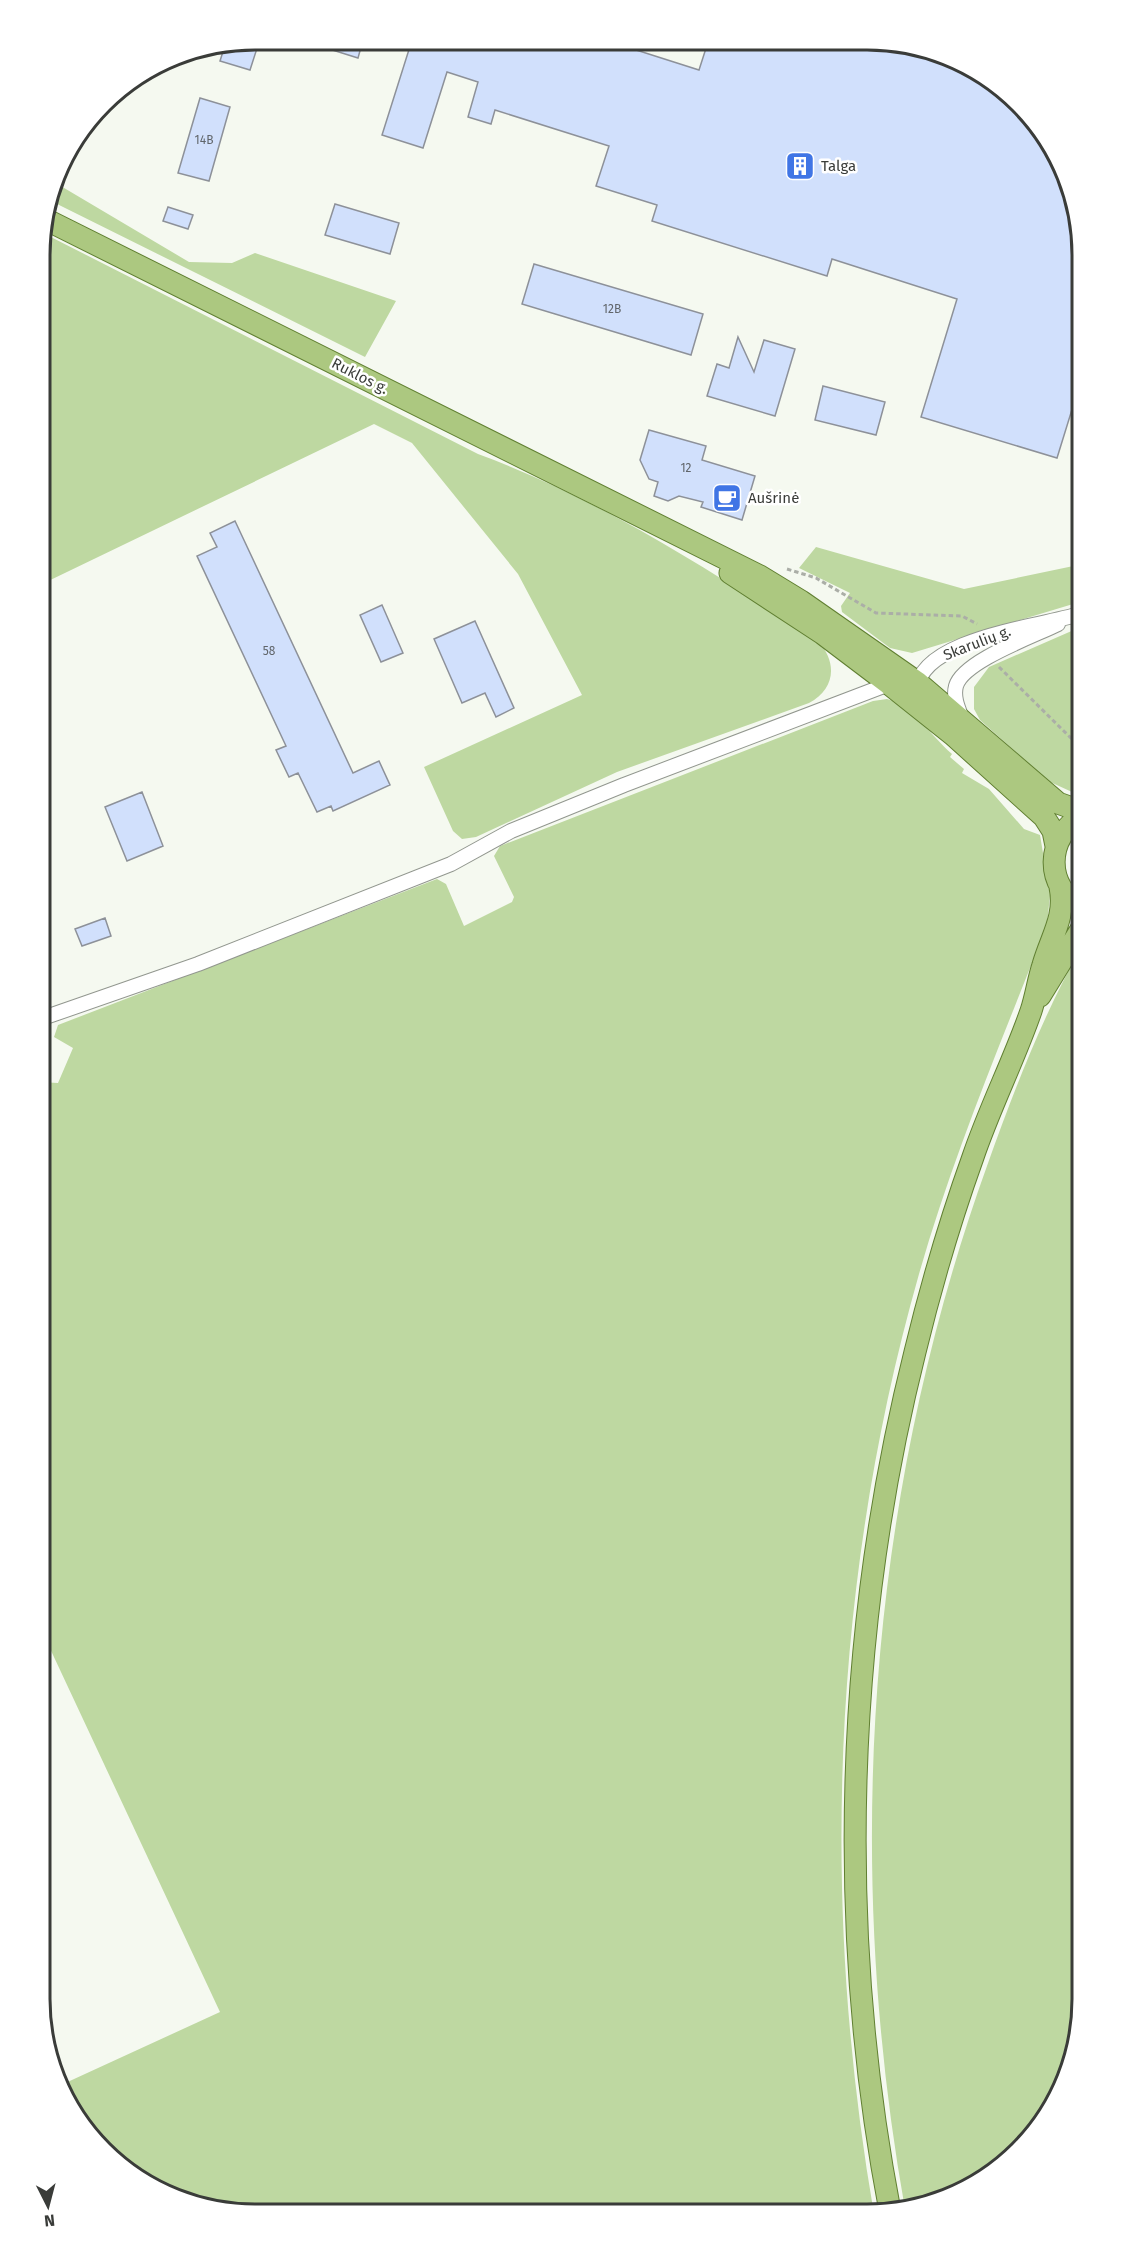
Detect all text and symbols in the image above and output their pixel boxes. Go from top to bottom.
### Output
house number: 14B [195,133,213,147]
building icon: Talga [784,150,816,182]
place label: Talga [821,157,856,175]
house number: 12B [603,302,621,316]
street label: Ruklos g. [329,354,391,398]
house number: 12 [680,461,692,475]
cafe icon: Aušrinė [711,482,743,514]
place label: Aušrinė [748,489,799,507]
street label: Skarulių g. [941,622,1013,664]
house number: 58 [263,644,276,658]
north arrow [18,2176,78,2236]
text: N [43,2210,56,2230]

